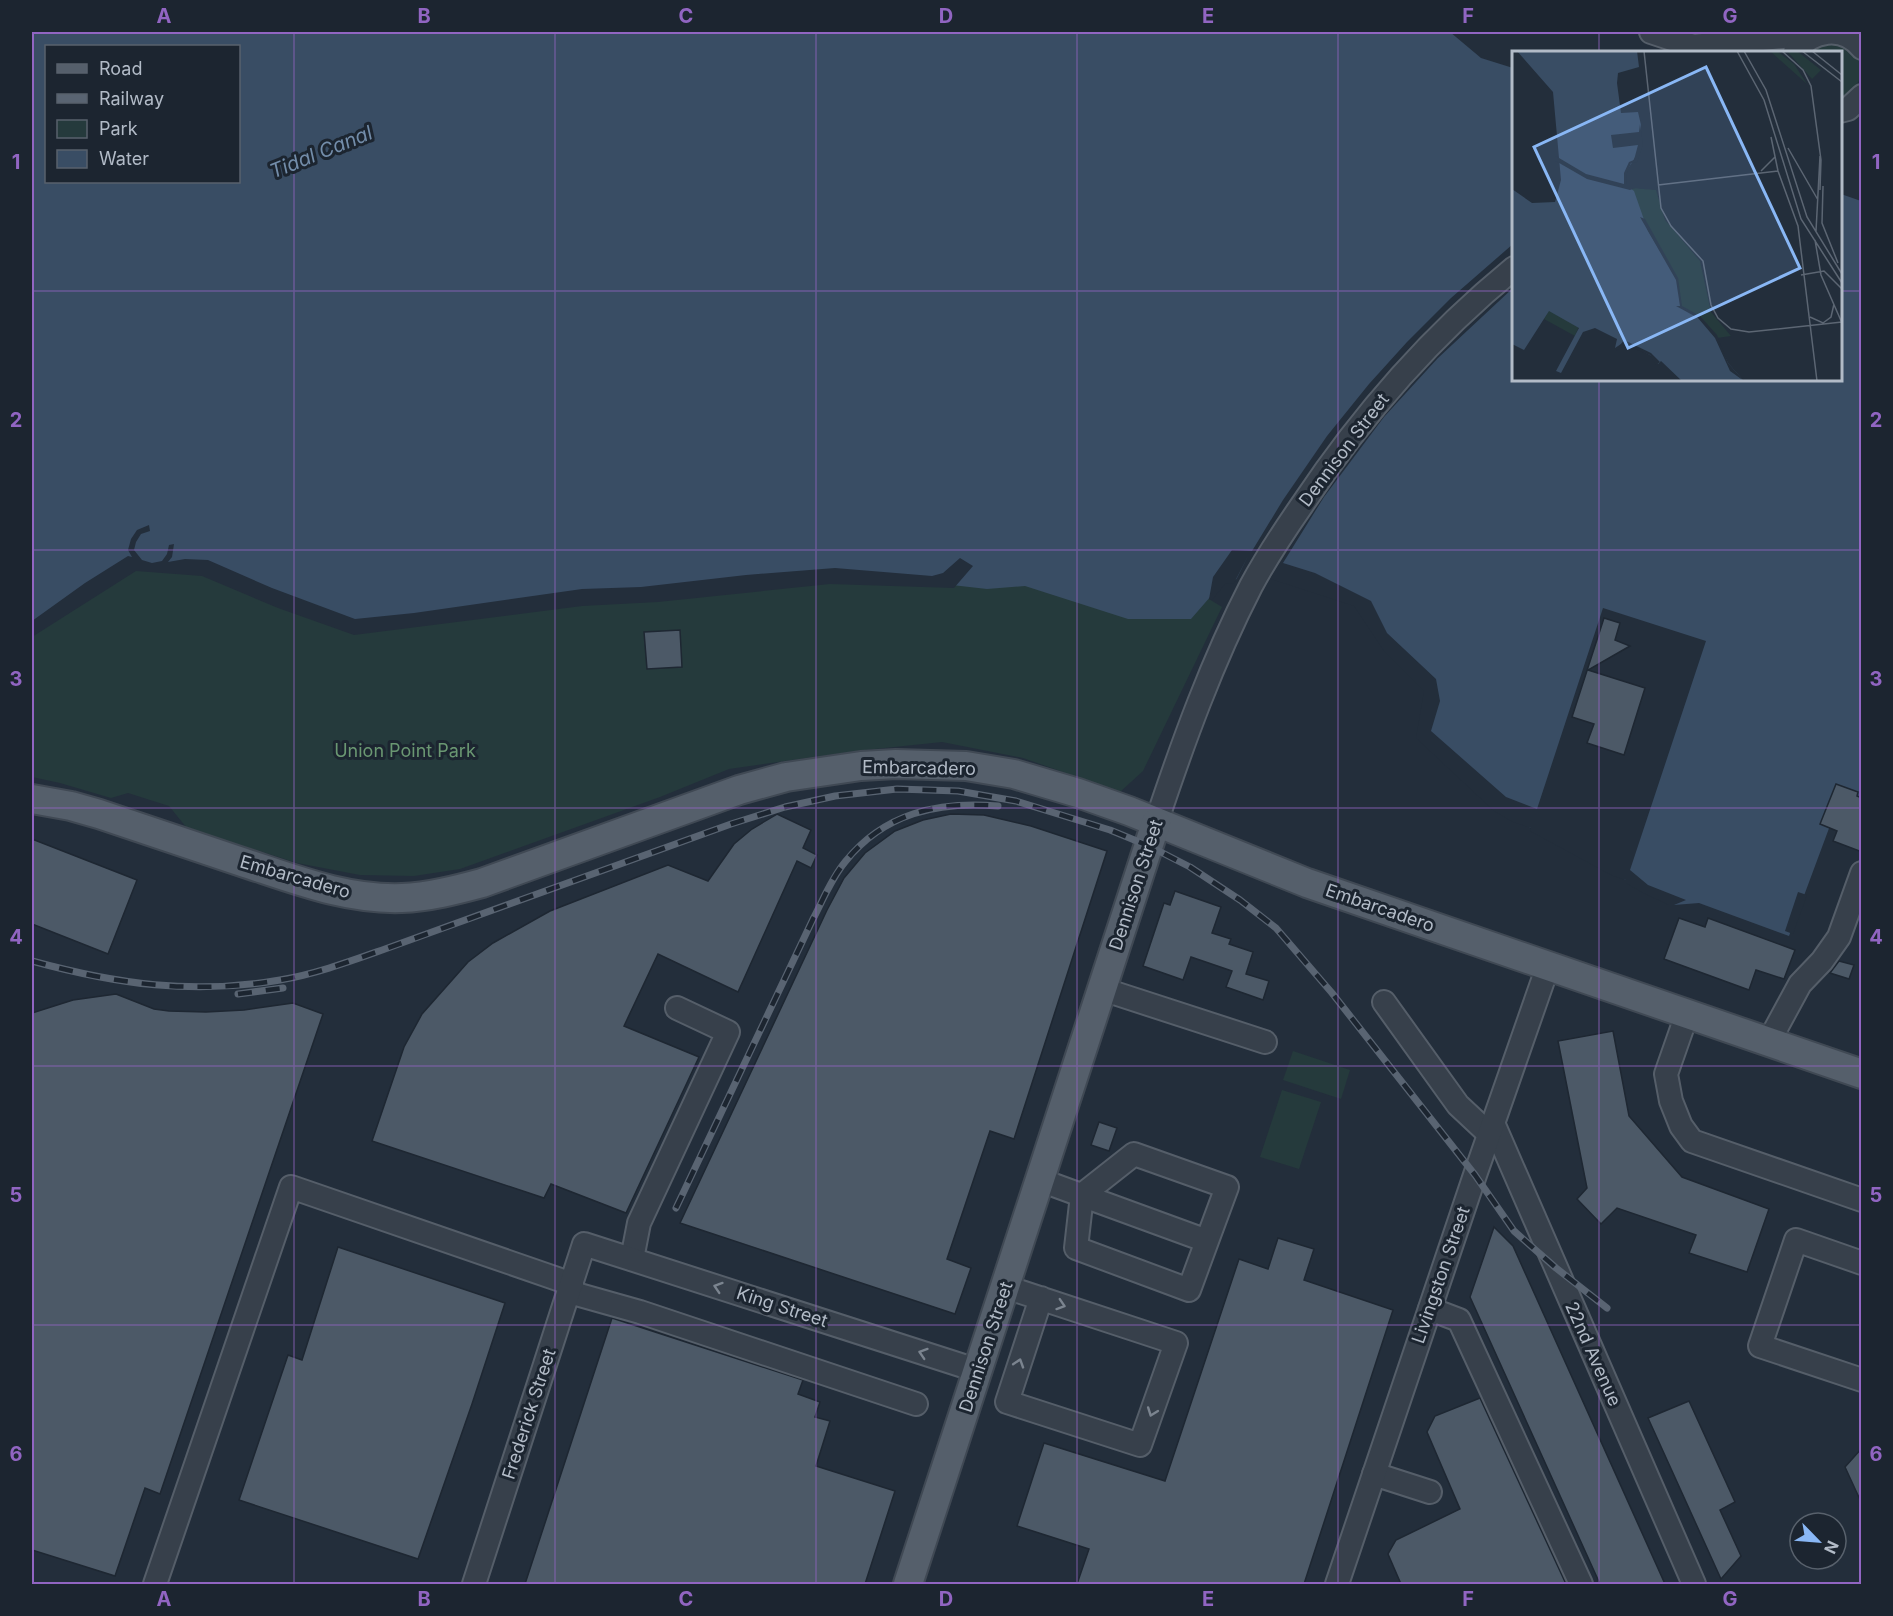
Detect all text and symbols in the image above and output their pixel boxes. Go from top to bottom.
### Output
text: A [157,4,172,28]
text: B [417,4,431,28]
text: C [679,4,693,28]
text: D [939,4,953,28]
text: E [1202,4,1214,28]
text: F [1462,4,1474,28]
text: G [1722,4,1738,28]
legend [45,45,240,183]
inset map [1512,51,1842,381]
text: Road [99,58,142,79]
text: Railway [99,88,164,109]
text: Park [99,118,138,139]
water label: Tidal Canal [266,120,376,183]
text: Water [99,148,149,169]
text: 1 [12,150,20,174]
text: 1 [1872,150,1880,174]
street label: Dennison Street [1294,389,1393,510]
text: 2 [10,408,22,432]
text: 2 [1870,408,1882,432]
text: 3 [10,667,22,691]
text: 3 [1870,667,1882,691]
park label: Union Point Park [334,740,476,761]
street label: Embarcadero [862,756,976,779]
street label: Dennison Street [1105,817,1167,953]
street label: Embarcadero [238,851,353,902]
street label: Embarcadero [1323,879,1437,936]
text: 4 [9,925,23,949]
text: 4 [1869,925,1883,949]
text: 5 [10,1183,22,1207]
text: 5 [1870,1183,1882,1207]
street label: Livingston Street [1407,1204,1474,1346]
street label: Dennison Street [955,1279,1017,1415]
one-way arrow [713,1282,724,1294]
street label: King Street [734,1282,830,1331]
one-way arrow [1056,1298,1066,1310]
street label: 22nd Avenue [1561,1298,1626,1409]
street label: Frederick Street [498,1346,560,1482]
one-way arrow [918,1347,929,1360]
one-way arrow [1012,1358,1025,1369]
one-way arrow [1146,1407,1159,1417]
text: 6 [10,1442,23,1466]
text: 6 [1870,1442,1883,1466]
north arrow [1788,1511,1848,1571]
text: N [1820,1538,1843,1557]
text: A [157,1587,172,1611]
text: B [417,1587,431,1611]
text: C [679,1587,693,1611]
text: D [939,1587,953,1611]
text: E [1202,1587,1214,1611]
text: F [1462,1587,1474,1611]
text: G [1722,1587,1738,1611]

